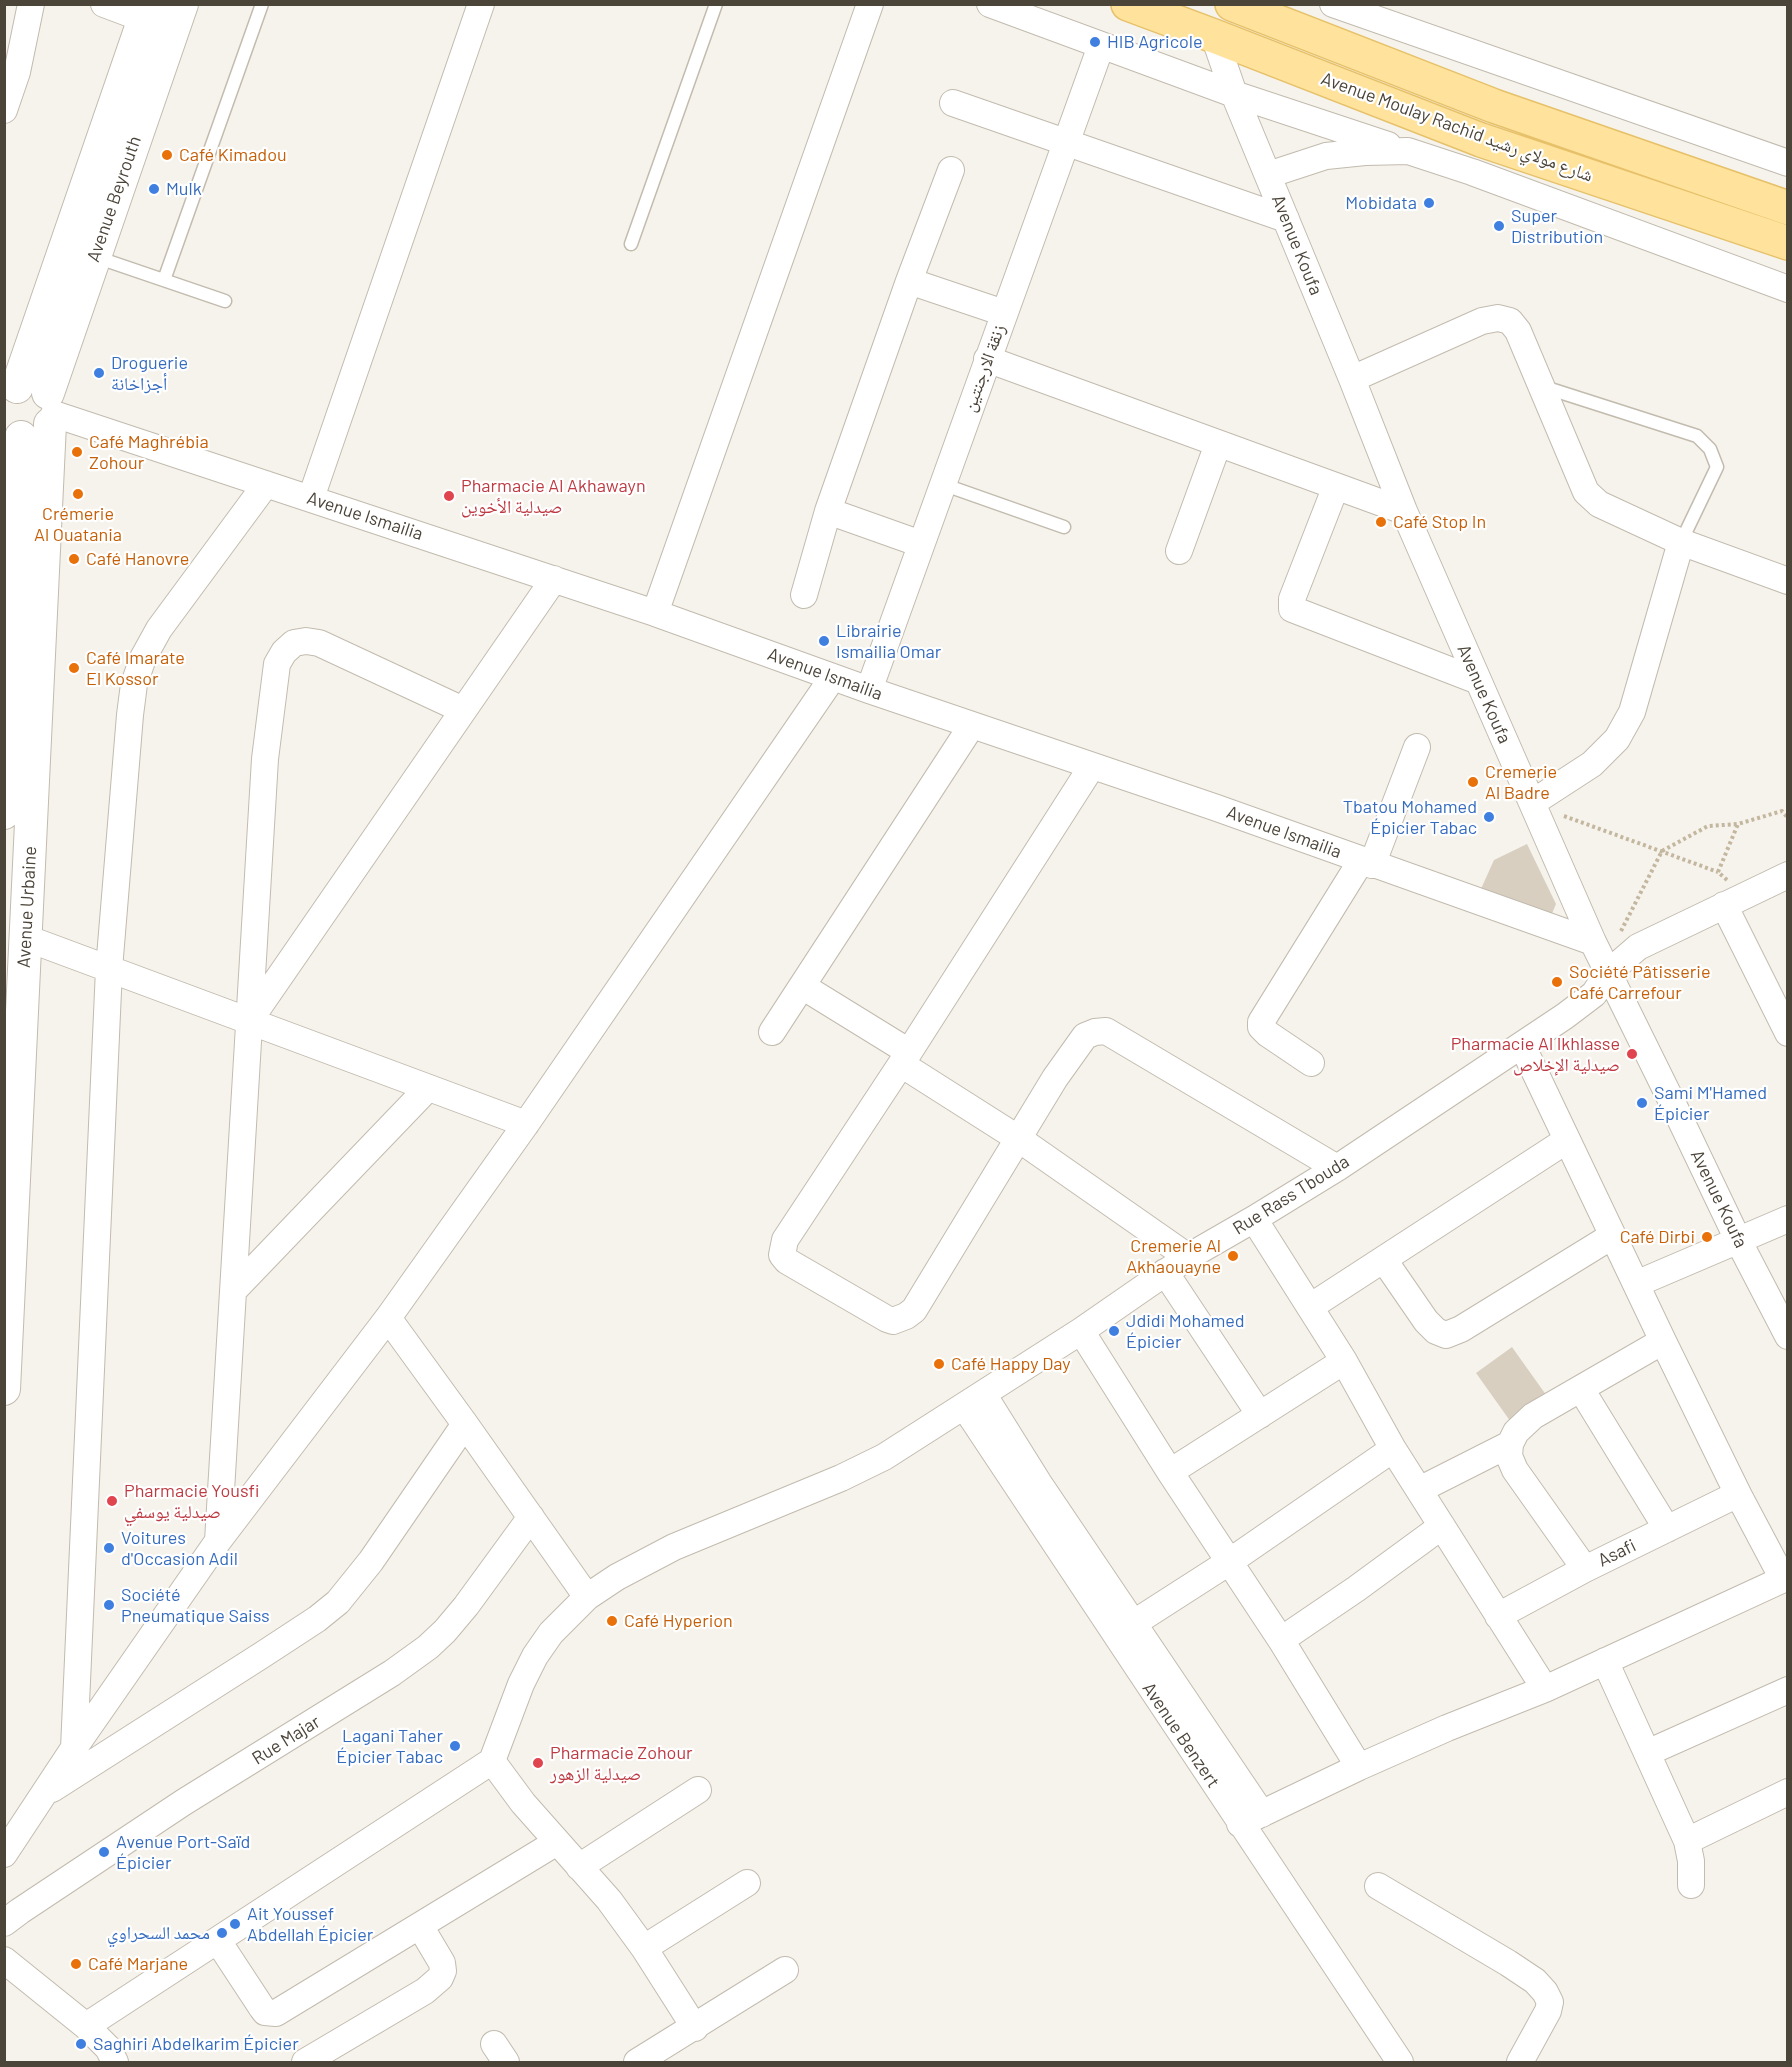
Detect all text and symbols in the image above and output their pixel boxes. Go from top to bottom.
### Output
place label: HIB Agricole [1107,31,1202,53]
marker: HIB Agricole [1088,35,1102,49]
street label: Avenue Moulay Rachid شارع مولاي رشيد [1318,68,1596,186]
street label: Avenue Beyrouth [82,133,146,265]
place label: Café Kimadou [179,144,287,166]
marker: Café Kimadou [160,148,174,162]
place label: Mulk [166,178,202,200]
marker: Mulk [147,182,161,196]
street label: Avenue Koufa [1267,192,1327,298]
place label: Mobidata [1345,192,1417,214]
marker: Mobidata [1422,196,1436,210]
place label: Super Distribution [1511,205,1603,248]
marker: Super Distribution [1492,219,1506,233]
street label: زنقة الارجنتين [958,321,1010,415]
place label: Droguerie أجزاخانة [111,352,188,394]
marker: Droguerie أجزاخانة [92,366,106,380]
place label: Café Maghrébia Zohour [89,431,209,474]
marker: Café Maghrébia Zohour [70,445,84,459]
place label: Pharmacie Al Akhawayn صيدلية الأخوين [461,475,646,518]
marker: Crémerie Al Ouatania [71,487,85,501]
street label: Avenue Ismailia [304,487,426,545]
marker: Pharmacie Al Akhawayn صيدلية الأخوين [442,489,456,503]
place label: Crémerie Al Ouatania [34,503,122,546]
place label: Café Stop In [1393,511,1486,533]
marker: Café Stop In [1374,515,1388,529]
place label: Café Hanovre [86,548,189,570]
marker: Café Hanovre [67,552,81,566]
place label: Librairie Ismailia Omar [836,620,941,662]
marker: Librairie Ismailia Omar [817,634,831,648]
street label: Avenue Koufa [1453,641,1515,747]
street label: Avenue Ismailia [765,643,885,705]
place label: Café Imarate El Kossor [86,647,185,690]
marker: Café Imarate El Kossor [67,661,81,675]
place label: Cremerie Al Badre [1485,761,1557,804]
marker: Cremerie Al Badre [1466,775,1480,789]
place label: Tbatou Mohamed Épicier Tabac [1343,796,1477,838]
street label: Avenue Ismailia [1224,801,1344,863]
marker: Tbatou Mohamed Épicier Tabac [1482,810,1496,824]
street label: Avenue Urbaine [13,846,41,968]
place label: Société Pâtisserie Café Carrefour [1569,961,1711,1004]
marker: Société Pâtisserie Café Carrefour [1550,975,1564,989]
place label: Pharmacie Al Ikhlasse صيدلية الإخلاص [1451,1033,1620,1076]
marker: Pharmacie Al Ikhlasse صيدلية الإخلاص [1625,1047,1639,1061]
place label: Sami M'Hamed Épicier [1654,1082,1767,1124]
marker: Sami M'Hamed Épicier [1635,1096,1649,1110]
street label: Avenue Koufa [1686,1147,1752,1251]
street label: Rue Rass Tbouda [1229,1151,1353,1239]
place label: Café Dirbi [1620,1226,1695,1248]
marker: Café Dirbi [1700,1230,1714,1244]
place label: Cremerie Al Akhaouayne [1126,1235,1221,1278]
marker: Cremerie Al Akhaouayne [1226,1249,1240,1263]
place label: Jdidi Mohamed Épicier [1126,1310,1245,1352]
marker: Jdidi Mohamed Épicier [1107,1324,1121,1338]
place label: Café Happy Day [951,1353,1071,1375]
marker: Café Happy Day [932,1357,946,1371]
place label: Pharmacie Yousfi صيدلية يوسفي [124,1480,260,1522]
marker: Pharmacie Yousfi صيدلية يوسفي [105,1494,119,1508]
place label: Voitures d'Occasion Adil [121,1527,238,1570]
street label: Asafi [1594,1535,1640,1571]
marker: Voitures d'Occasion Adil [102,1541,116,1555]
place label: Société Pneumatique Saiss [121,1584,270,1626]
marker: Société Pneumatique Saiss [102,1598,116,1612]
place label: Café Hyperion [624,1610,733,1632]
marker: Café Hyperion [605,1614,619,1628]
street label: Avenue Benzert [1138,1678,1224,1792]
street label: Rue Majar [248,1711,324,1769]
place label: Lagani Taher Épicier Tabac [336,1725,443,1768]
marker: Lagani Taher Épicier Tabac [448,1739,462,1753]
place label: Pharmacie Zohour صيدلية الزهور [550,1742,693,1784]
marker: Pharmacie Zohour صيدلية الزهور [531,1756,545,1770]
place label: Avenue Port-Saïd Épicier [116,1831,250,1874]
marker: Avenue Port-Saïd Épicier [97,1845,111,1859]
place label: Ait Youssef Abdellah Épicier [247,1903,373,1946]
marker: Ait Youssef Abdellah Épicier [228,1917,242,1931]
place label: محمد السحراوي [107,1922,210,1944]
marker: محمد السحراوي [215,1926,229,1940]
place label: Café Marjane [88,1953,188,1975]
marker: Café Marjane [69,1957,83,1971]
place label: Saghiri Abdelkarim Épicier [93,2033,299,2055]
marker: Saghiri Abdelkarim Épicier [74,2037,88,2051]

